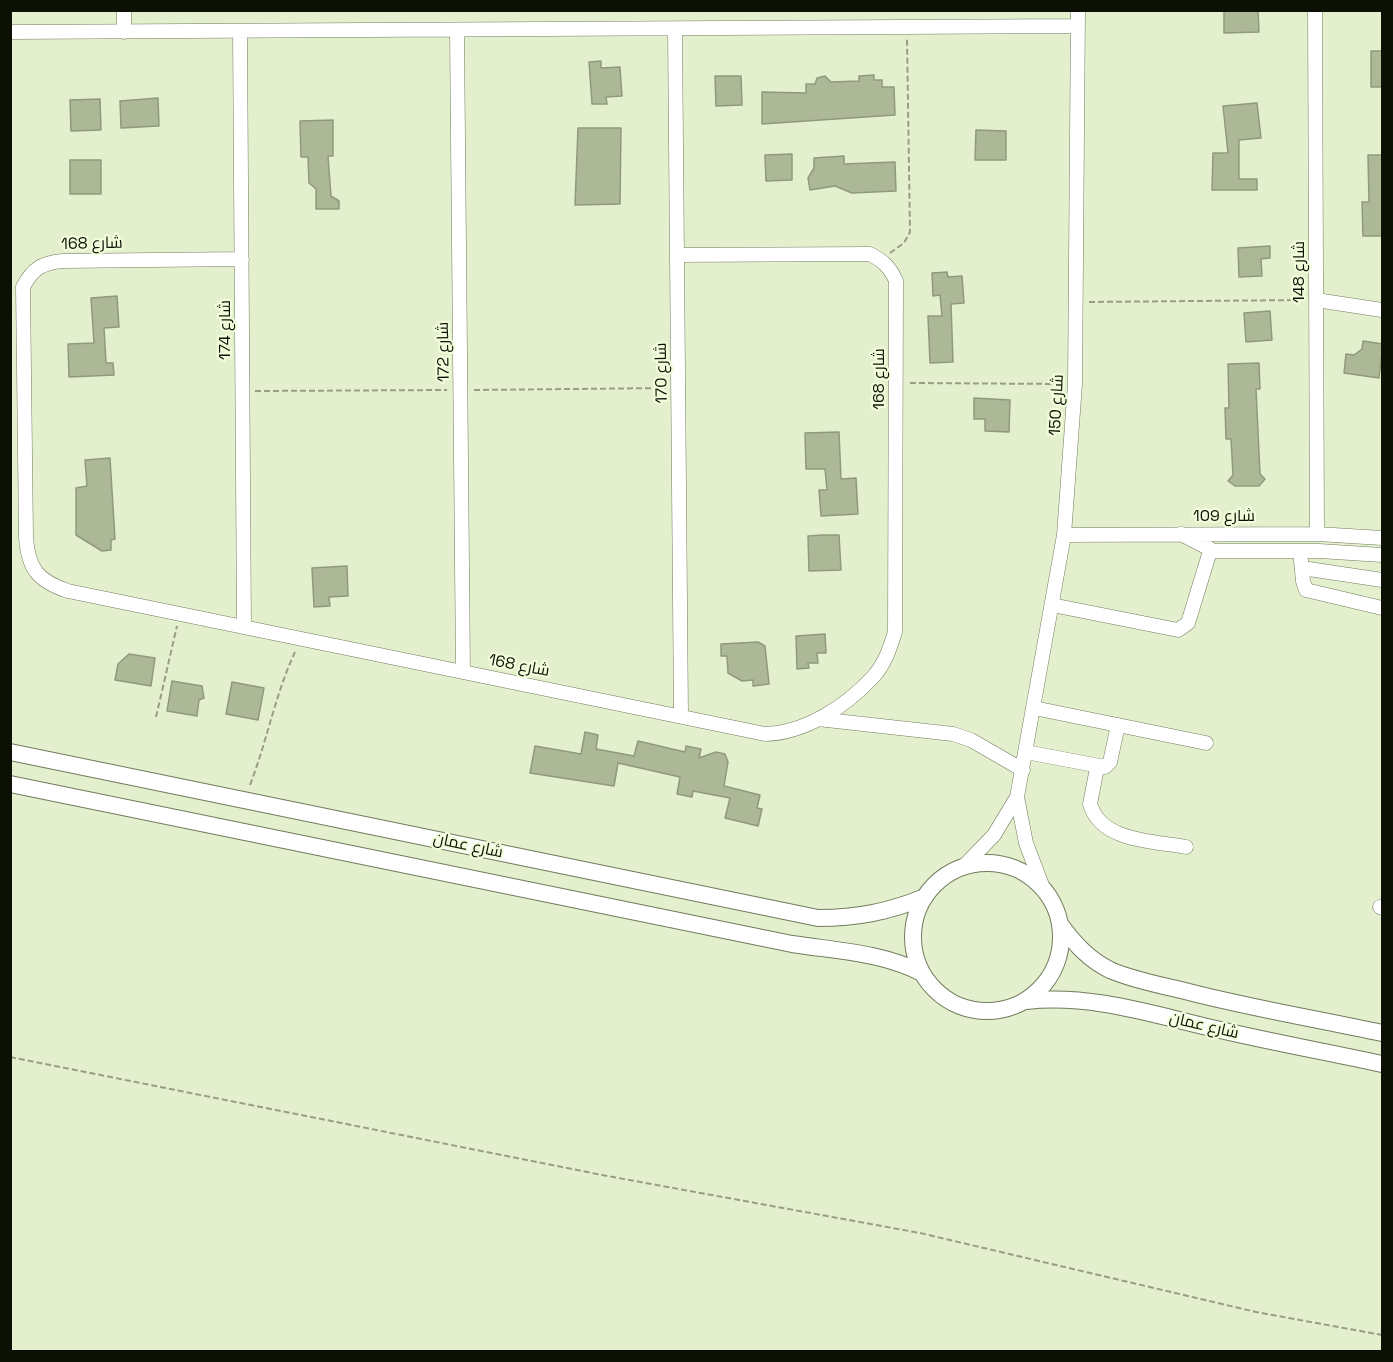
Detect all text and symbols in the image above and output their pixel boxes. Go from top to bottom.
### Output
street label: شارع 168 [61,234,123,254]
street label: شارع 148 [1290,241,1310,303]
street label: شارع 174 [216,300,236,360]
street label: شارع 172 [434,322,454,382]
street label: شارع 170 [652,342,672,404]
street label: شارع 168 [870,348,890,410]
street label: شارع 150 [1046,374,1068,436]
street label: شارع 109 [1193,507,1255,527]
street label: شارع 168 [487,651,551,681]
street label: شارع عمان [431,829,505,863]
street label: شارع عمان [1167,1009,1241,1043]

